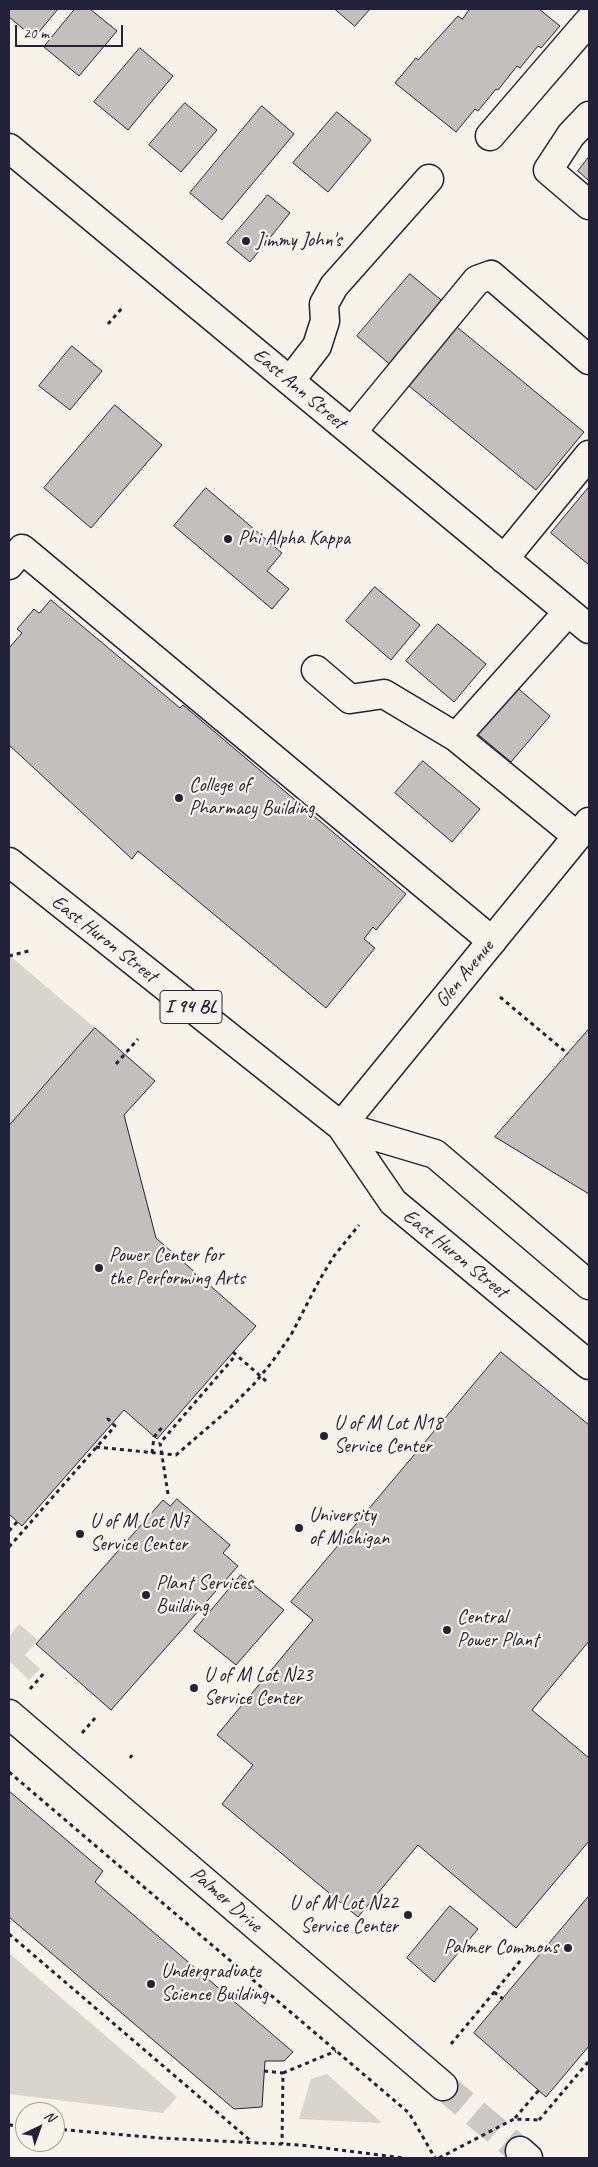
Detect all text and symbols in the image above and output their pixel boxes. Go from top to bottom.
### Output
scale bar [18,15,125,47]
text: 20 m [23,24,49,43]
place label: Jimmy John's [256,229,342,253]
marker: Jimmy John's [240,235,252,247]
street label: East Ann Street [248,343,350,435]
place label: Phi Alpha Kappa [238,527,350,551]
marker: Phi Alpha Kappa [222,533,234,545]
place label: College of Pharmacy Building [189,774,314,821]
marker: College of Pharmacy Building [173,792,185,804]
street label: East Huron Street [46,890,162,988]
street label: Glen Avenue [431,936,499,1012]
road number: I 94 BL [160,990,222,1024]
street label: East Huron Street [398,1204,512,1304]
place label: Power Center for the Performing Arts [109,1244,245,1291]
marker: Power Center for the Performing Arts [93,1262,105,1274]
place label: U of M Lot N18 Service Center [334,1412,442,1459]
marker: U of M Lot N18 Service Center [318,1430,330,1442]
place label: University of Michigan [309,1504,389,1551]
place label: U of M Lot N7 Service Center [90,1510,189,1557]
marker: University of Michigan [293,1522,305,1534]
marker: U of M Lot N7 Service Center [74,1528,86,1540]
place label: Plant Services Building [156,1572,252,1619]
marker: Plant Services Building [140,1589,152,1601]
place label: Central Power Plant [457,1606,539,1653]
marker: Central Power Plant [441,1624,453,1636]
place label: U of M Lot N23 Service Center [204,1664,312,1711]
marker: U of M Lot N23 Service Center [188,1682,200,1694]
street label: Palmer Drive [185,1862,267,1938]
place label: U of M Lot N22 Service Center [290,1892,398,1939]
marker: U of M Lot N22 Service Center [402,1909,414,1921]
place label: Palmer Commons [444,1936,558,1960]
marker: Palmer Commons [562,1942,574,1954]
place label: Undergraduate Science Building [161,1960,268,2007]
marker: Undergraduate Science Building [145,1978,157,1990]
north arrow [15,2102,65,2152]
text: N [41,2107,59,2125]

